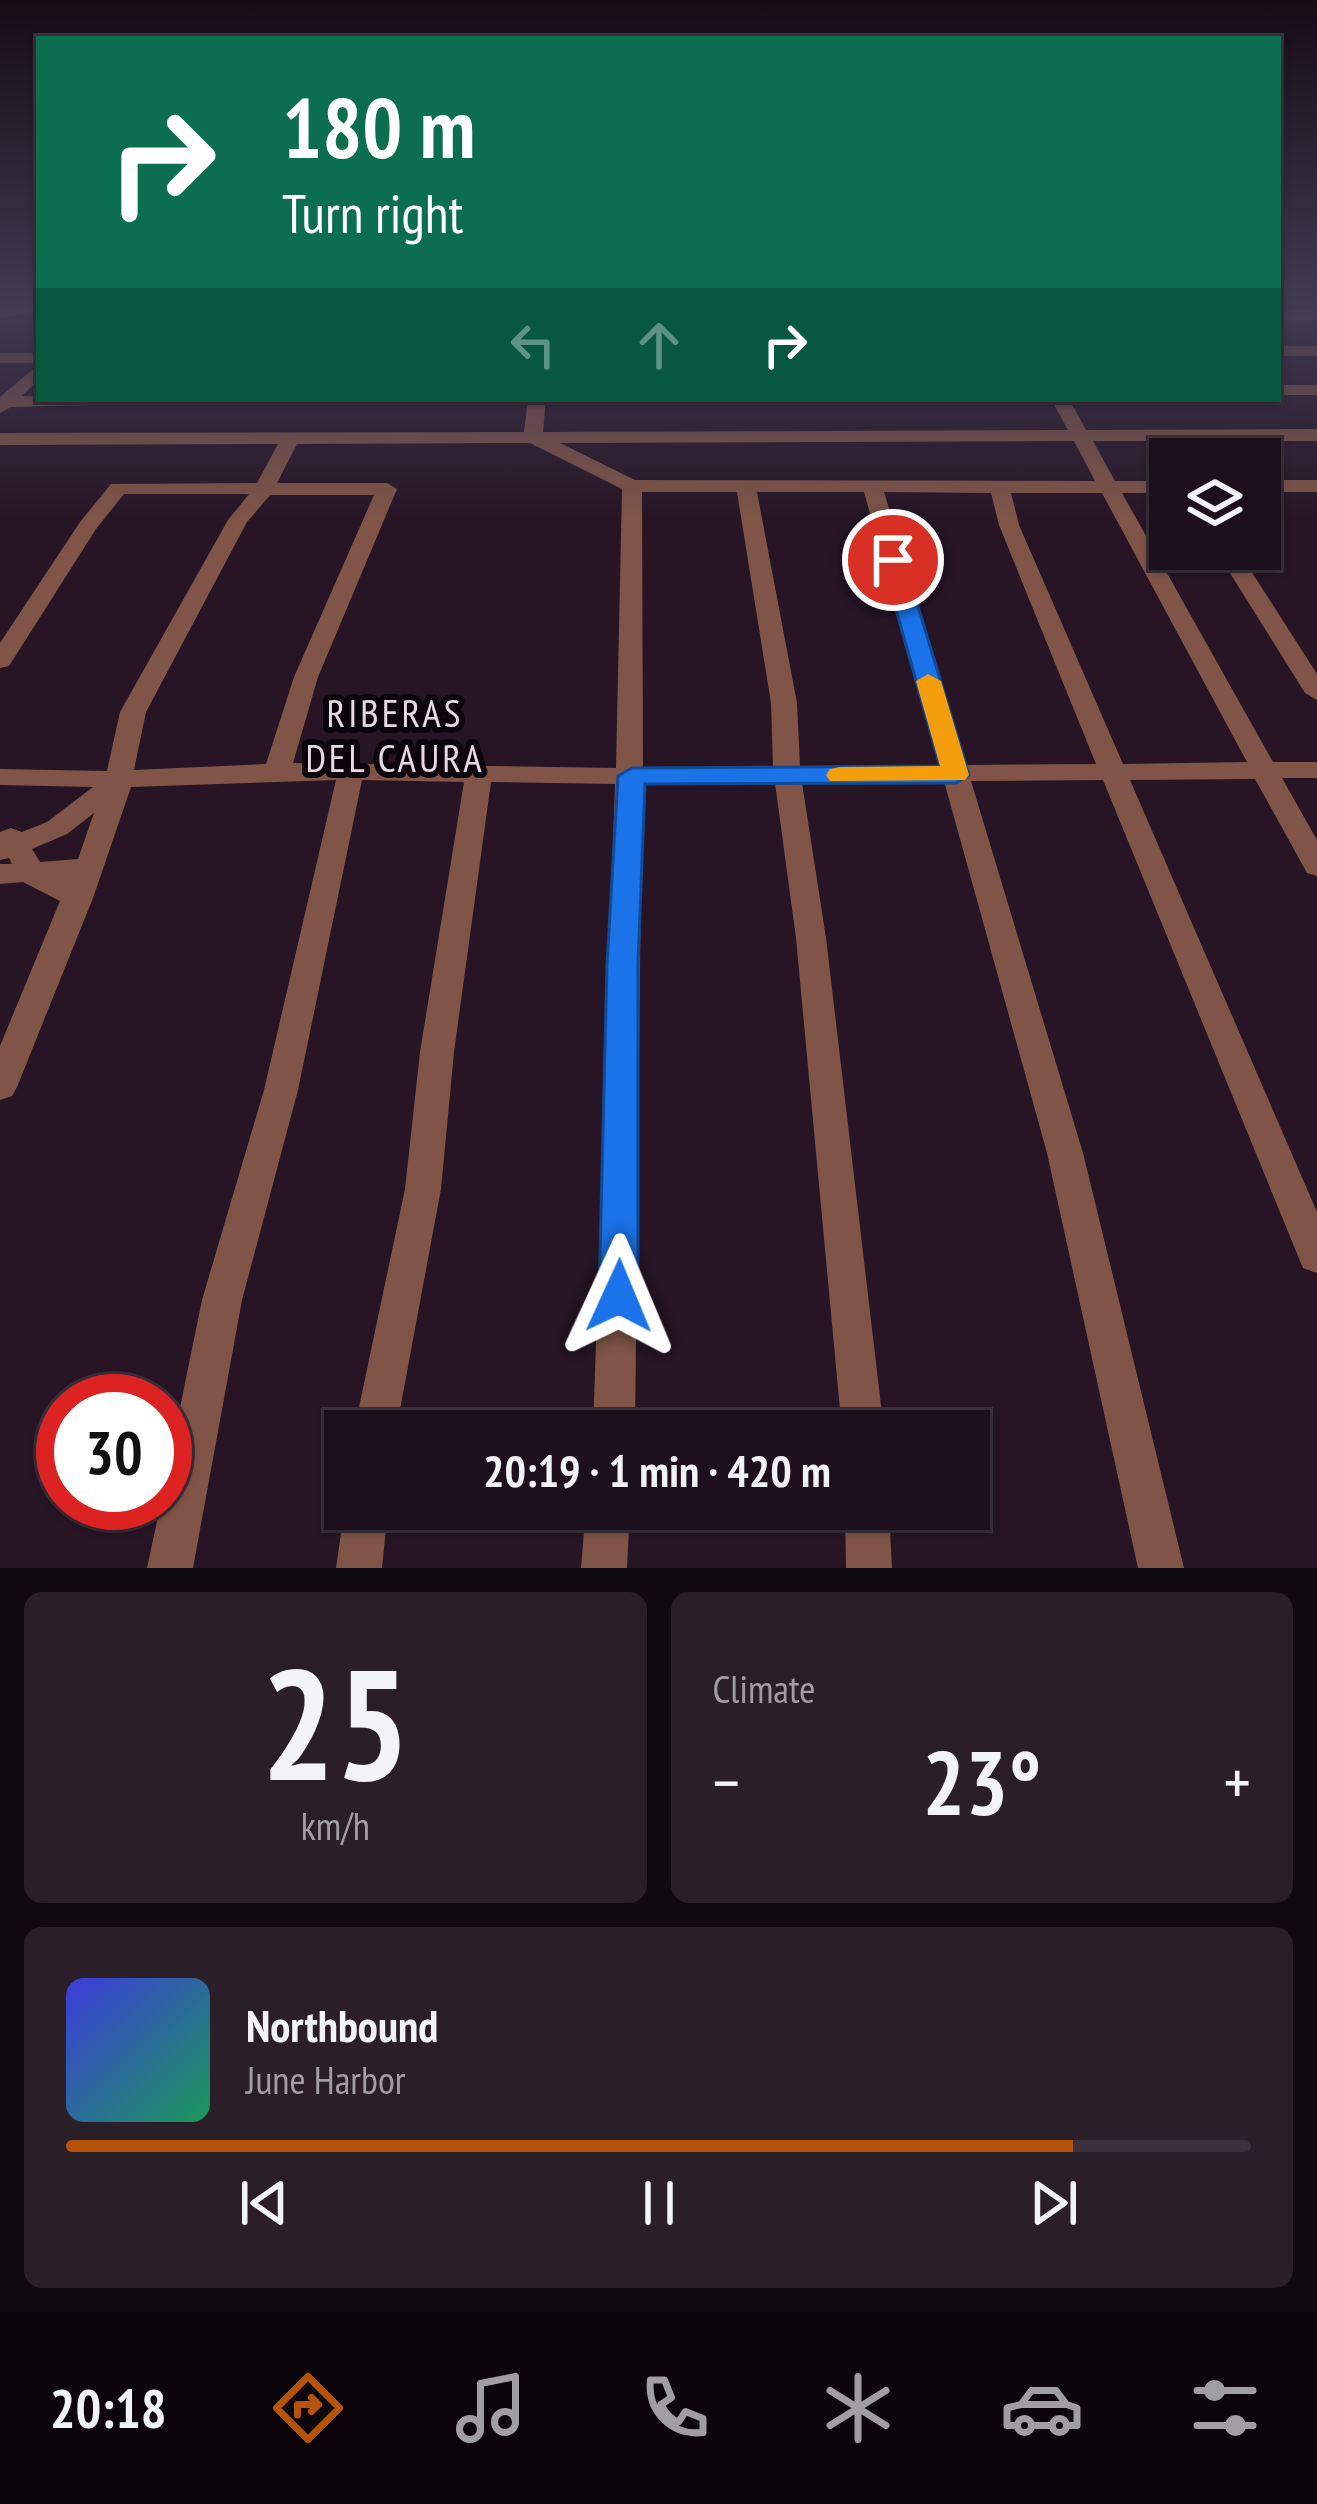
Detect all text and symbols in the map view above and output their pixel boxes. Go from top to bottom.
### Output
text: 180 m [282,72,475,181]
icon: right [84,84,240,240]
text: Turn right [282,178,463,248]
icon: left [500,312,566,378]
icon: ahead [626,312,692,378]
icon: right [752,312,818,378]
map controls [1149,438,1281,570]
button: layers [1149,438,1281,570]
pin [842,509,944,611]
icon: arrive [860,527,926,593]
district label: RIBERAS DEL CAURA [305,687,485,783]
position arrow [556,1233,682,1359]
speed limit sign: 30 [36,1374,192,1530]
text: 20:19 · 1 min · 420 m [483,1441,831,1499]
text: 25 [261,1621,410,1823]
text: Climate [713,1663,815,1714]
text: 23° [922,1723,1041,1840]
text: − [713,1739,740,1824]
text: + [1224,1739,1251,1824]
text: km/h [301,1800,370,1851]
text: Northbound [246,1996,438,2054]
text: June Harbor [246,2054,405,2105]
icon: previous [231,2170,297,2236]
icon: pause [626,2170,692,2236]
icon: next [1021,2170,1087,2236]
icon: directions [266,2366,350,2450]
icon: music [449,2366,533,2450]
icon: phone [633,2366,717,2450]
icon: climate [816,2366,900,2450]
icon: car [1000,2366,1084,2450]
icon: filters [1183,2366,1267,2450]
text: 20:18 [50,2373,167,2443]

